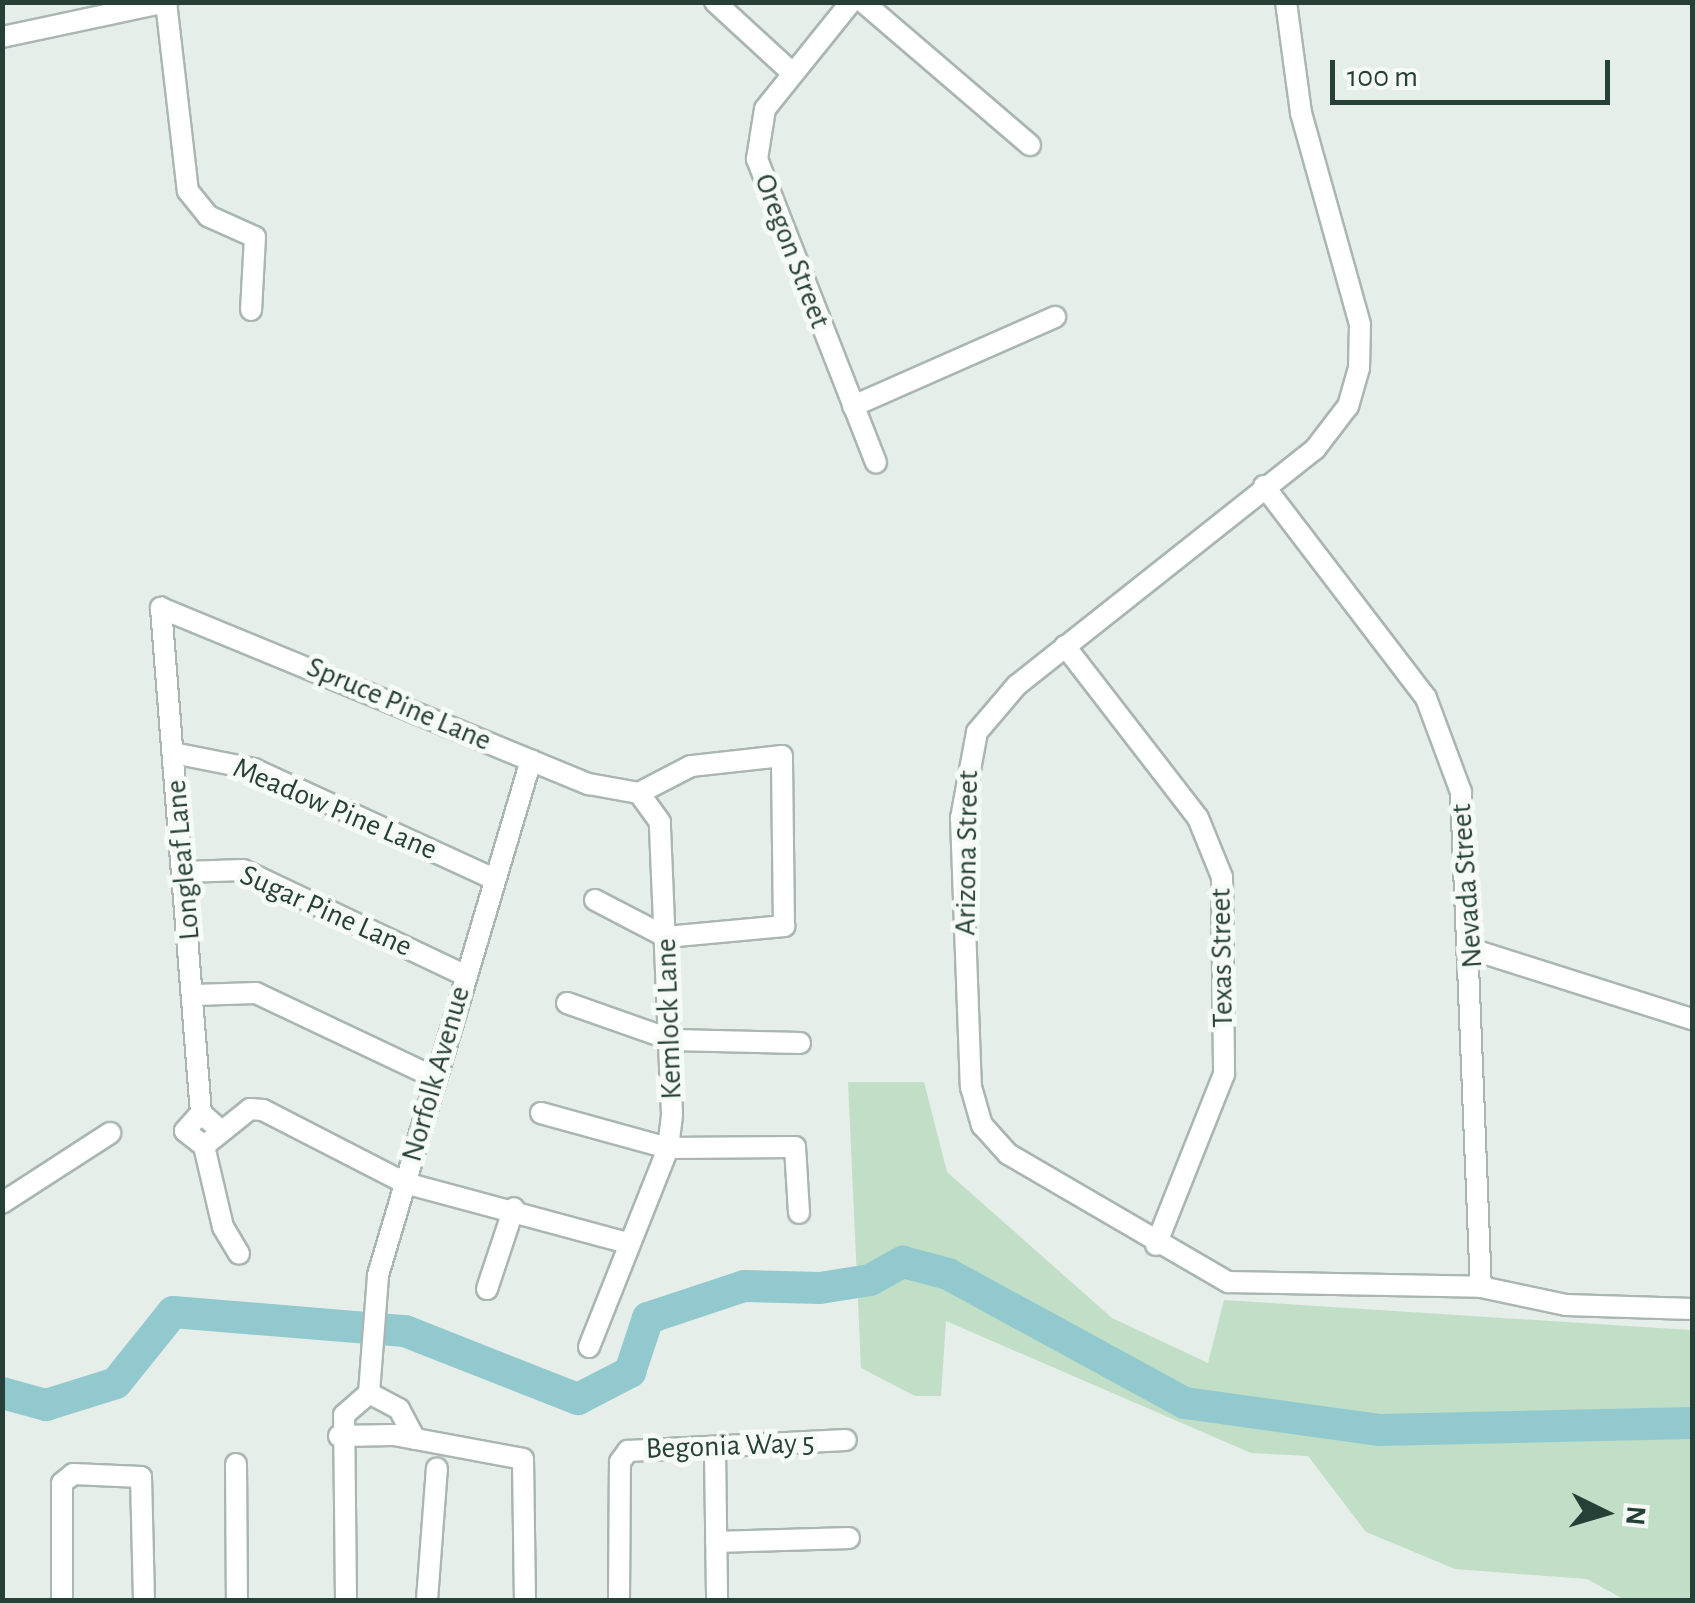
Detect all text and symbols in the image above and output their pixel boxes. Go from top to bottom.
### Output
scale bar [1335,40,1615,102]
text: 100 m [1347,62,1418,92]
street label: Oregon Street [746,169,838,333]
street label: Spruce Pine Lane [301,649,497,759]
street label: Meadow Pine Lane [228,750,442,868]
street label: Arizona Street [948,770,986,936]
street label: Longleaf Lane [158,778,208,942]
street label: Nevada Street [1443,803,1491,969]
street label: Sugar Pine Lane [234,857,418,965]
street label: Texas Street [1203,888,1241,1028]
street label: Kemlock Lane [648,938,690,1100]
street label: Norfolk Avenue [394,982,478,1166]
street label: Begonia Way 5 [645,1425,815,1467]
north arrow [1555,1463,1655,1563]
text: N [1620,1505,1650,1527]

